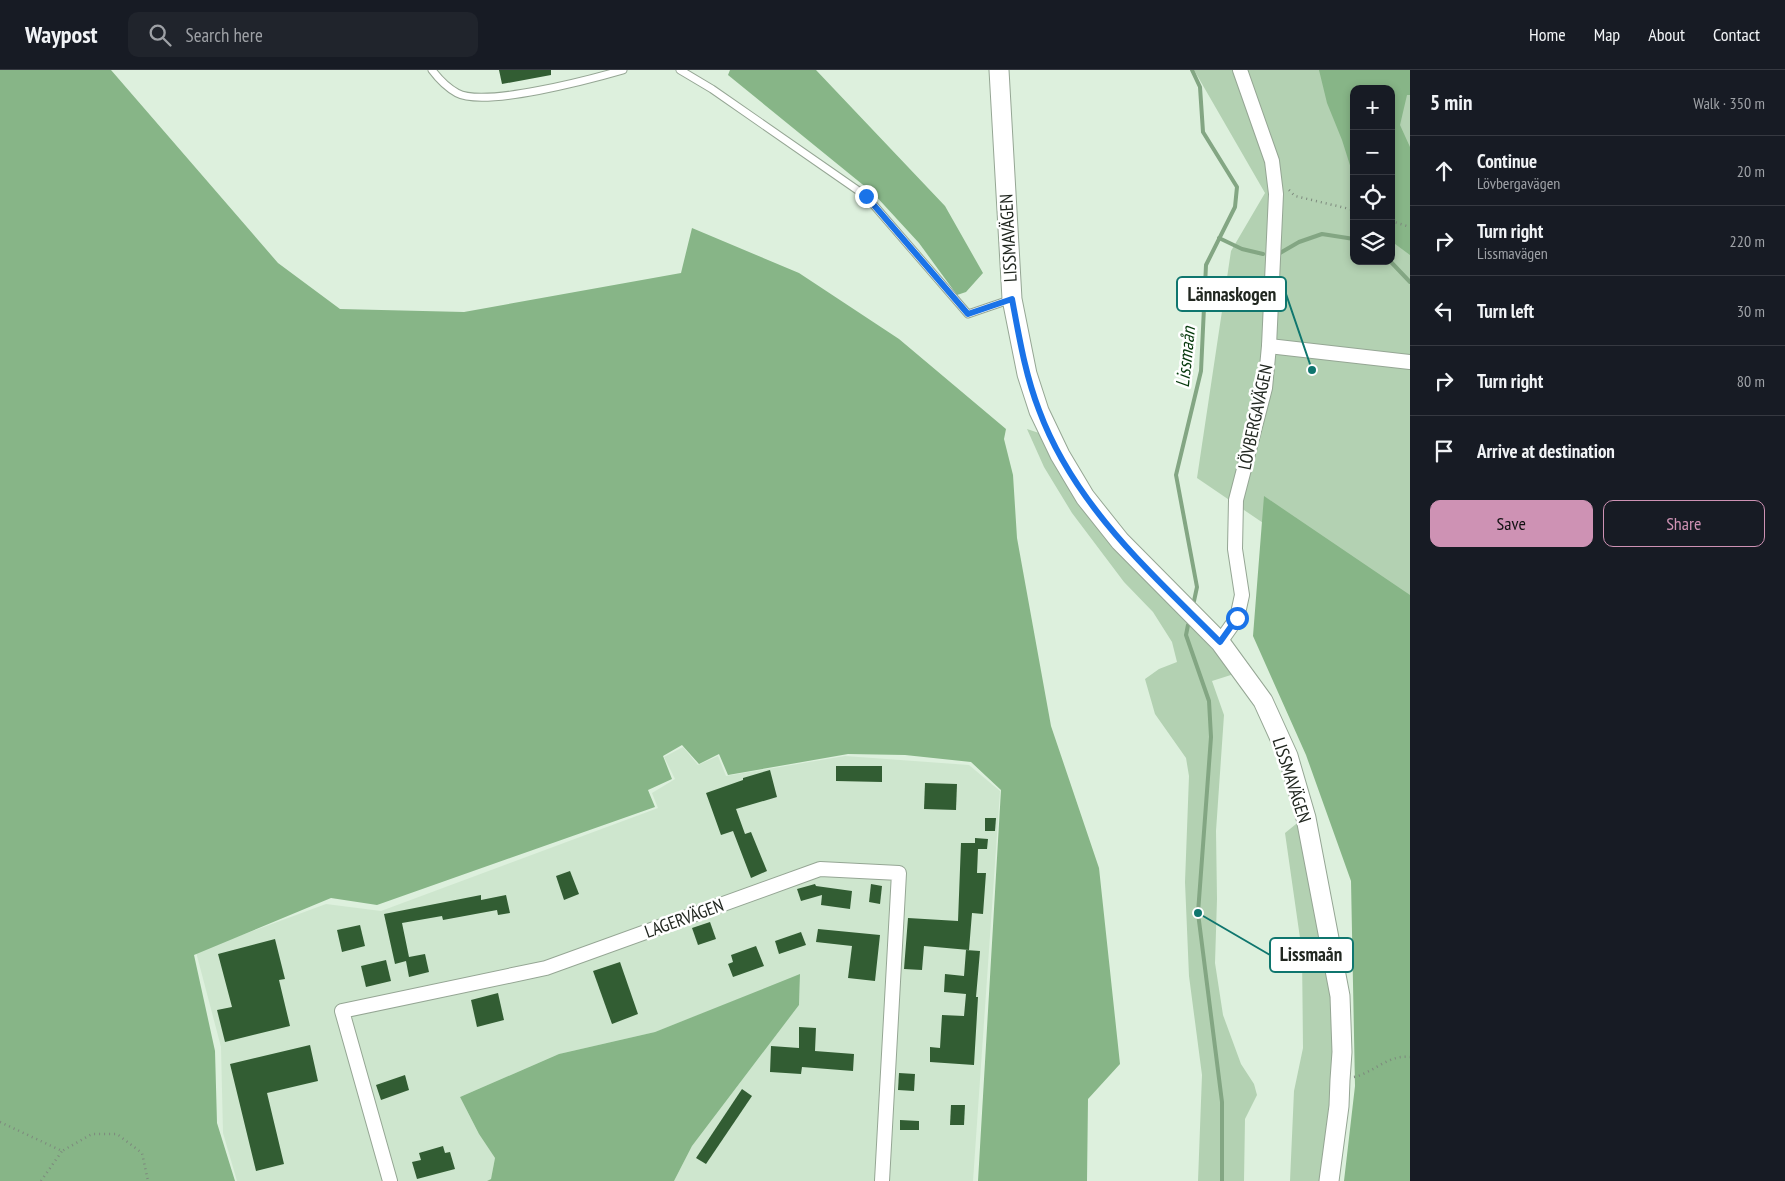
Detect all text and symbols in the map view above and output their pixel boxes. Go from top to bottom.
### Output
search box [128,12,478,57]
text: Waypost [25,19,98,50]
icon: search [146,21,174,49]
text: Search here [186,23,263,47]
text: Home [1529,23,1566,46]
text: Map [1594,23,1620,46]
text: About [1648,23,1685,46]
text: Contact [1713,23,1760,46]
map controls [1350,85,1395,265]
button: + [1350,85,1395,130]
text: 5 min [1430,89,1472,116]
text: Walk · 350 m [1693,93,1765,113]
button: − [1350,130,1395,175]
text: Continue [1477,149,1537,173]
icon: ahead [1430,157,1458,185]
text: 20 m [1737,161,1765,181]
text: Lövbergavägen [1477,173,1560,193]
button: locate [1350,175,1395,220]
route end [855,185,878,208]
street label: LISSMAVÄGEN [994,193,1022,283]
text: Turn right [1477,219,1543,243]
button: layers [1350,220,1395,265]
icon: right [1430,227,1458,255]
text: 220 m [1730,231,1765,251]
text: Lissmavägen [1477,243,1548,263]
callout: Lännaskogen [1177,277,1286,311]
text: Lännaskogen [1188,282,1276,306]
icon: left [1430,297,1458,325]
text: Turn left [1477,299,1534,323]
text: 30 m [1737,301,1765,321]
water label: Lissmaån [1170,324,1200,388]
street label: LÖVBERGAVÄGEN [1233,362,1277,472]
icon: right [1430,367,1458,395]
text: Turn right [1477,369,1543,393]
text: 80 m [1737,371,1765,391]
icon: arrive [1430,437,1458,465]
text: Arrive at destination [1477,439,1615,463]
button: Save [1430,500,1593,547]
button: Share [1603,500,1765,547]
route start [1226,607,1249,630]
street label: LISSMAVÄGEN [1267,734,1317,826]
street label: LAGERVÄGEN [641,893,727,943]
callout: Lissmaån [1270,938,1353,972]
text: Lissmaån [1280,942,1342,966]

